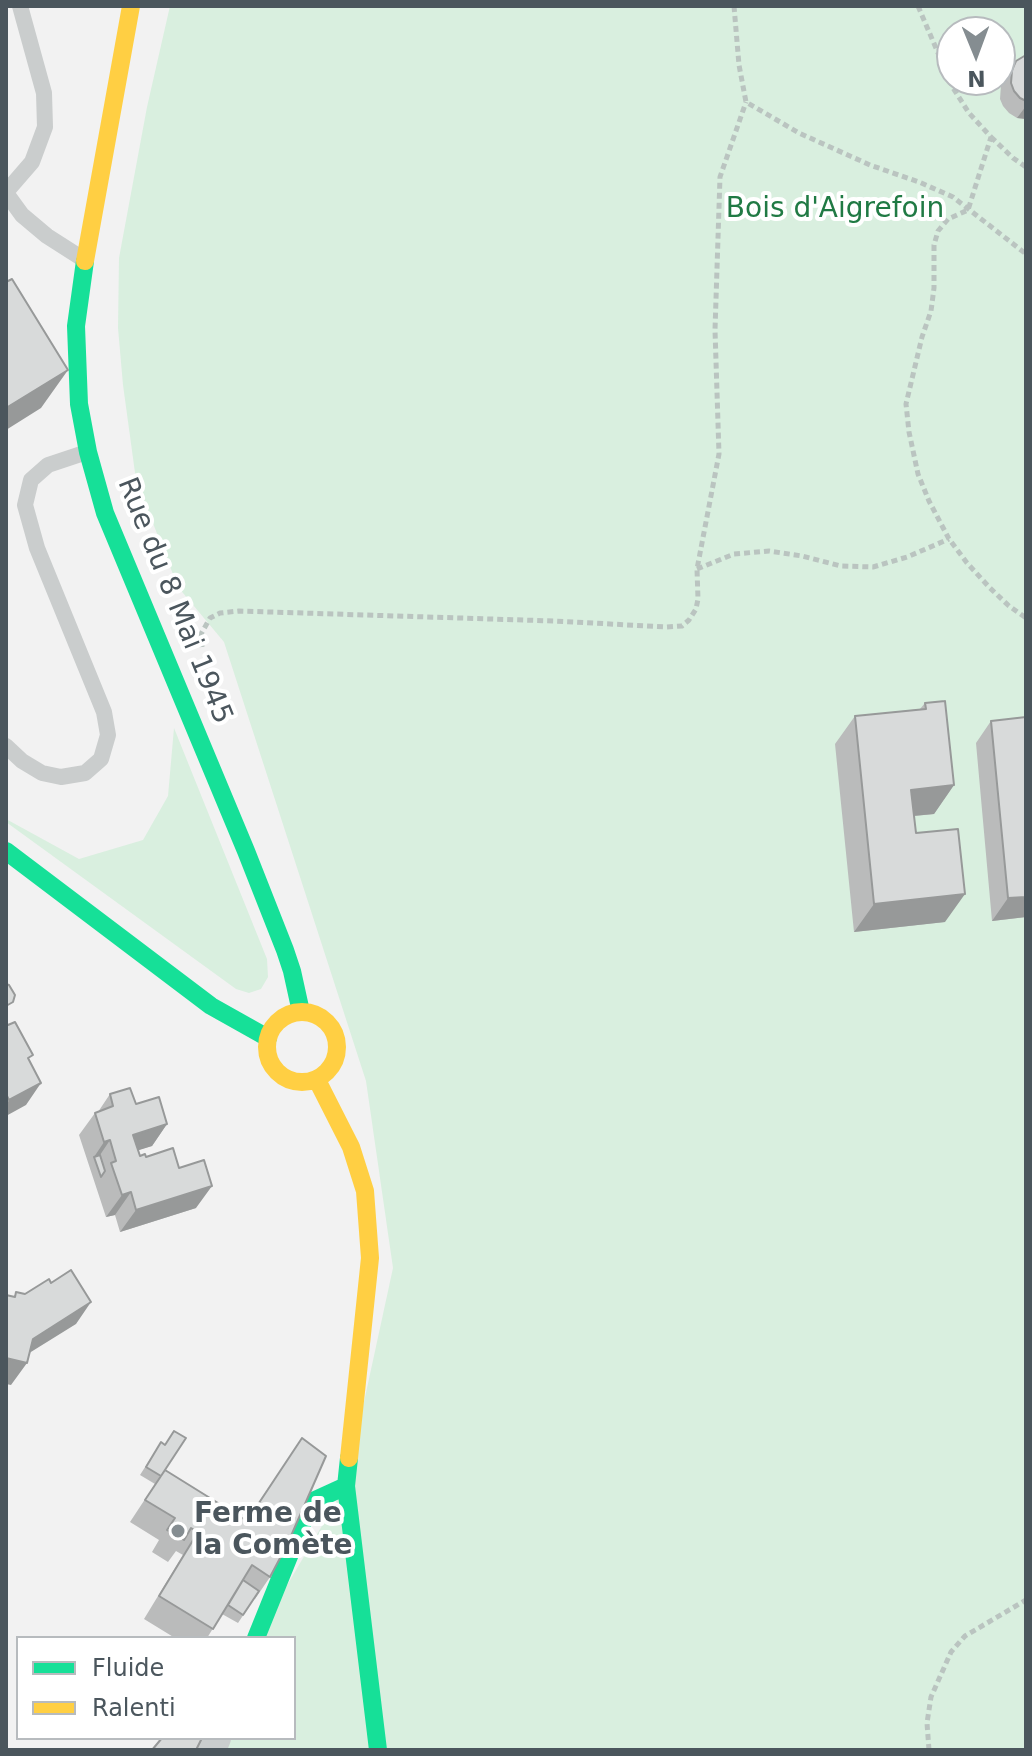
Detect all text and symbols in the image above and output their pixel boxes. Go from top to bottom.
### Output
north arrow [936,16,1016,96]
text: N [967,66,986,91]
park label: Bois d'Aigrefoin [726,193,944,227]
street label: Rue du 8 Mai 1945 [109,473,239,729]
place label: Ferme de la Comète [194,1498,353,1564]
marker: Ferme de la Comète [169,1522,187,1540]
legend [16,1636,296,1740]
text: Fluide [92,1654,164,1682]
text: Ralenti [92,1694,176,1722]

